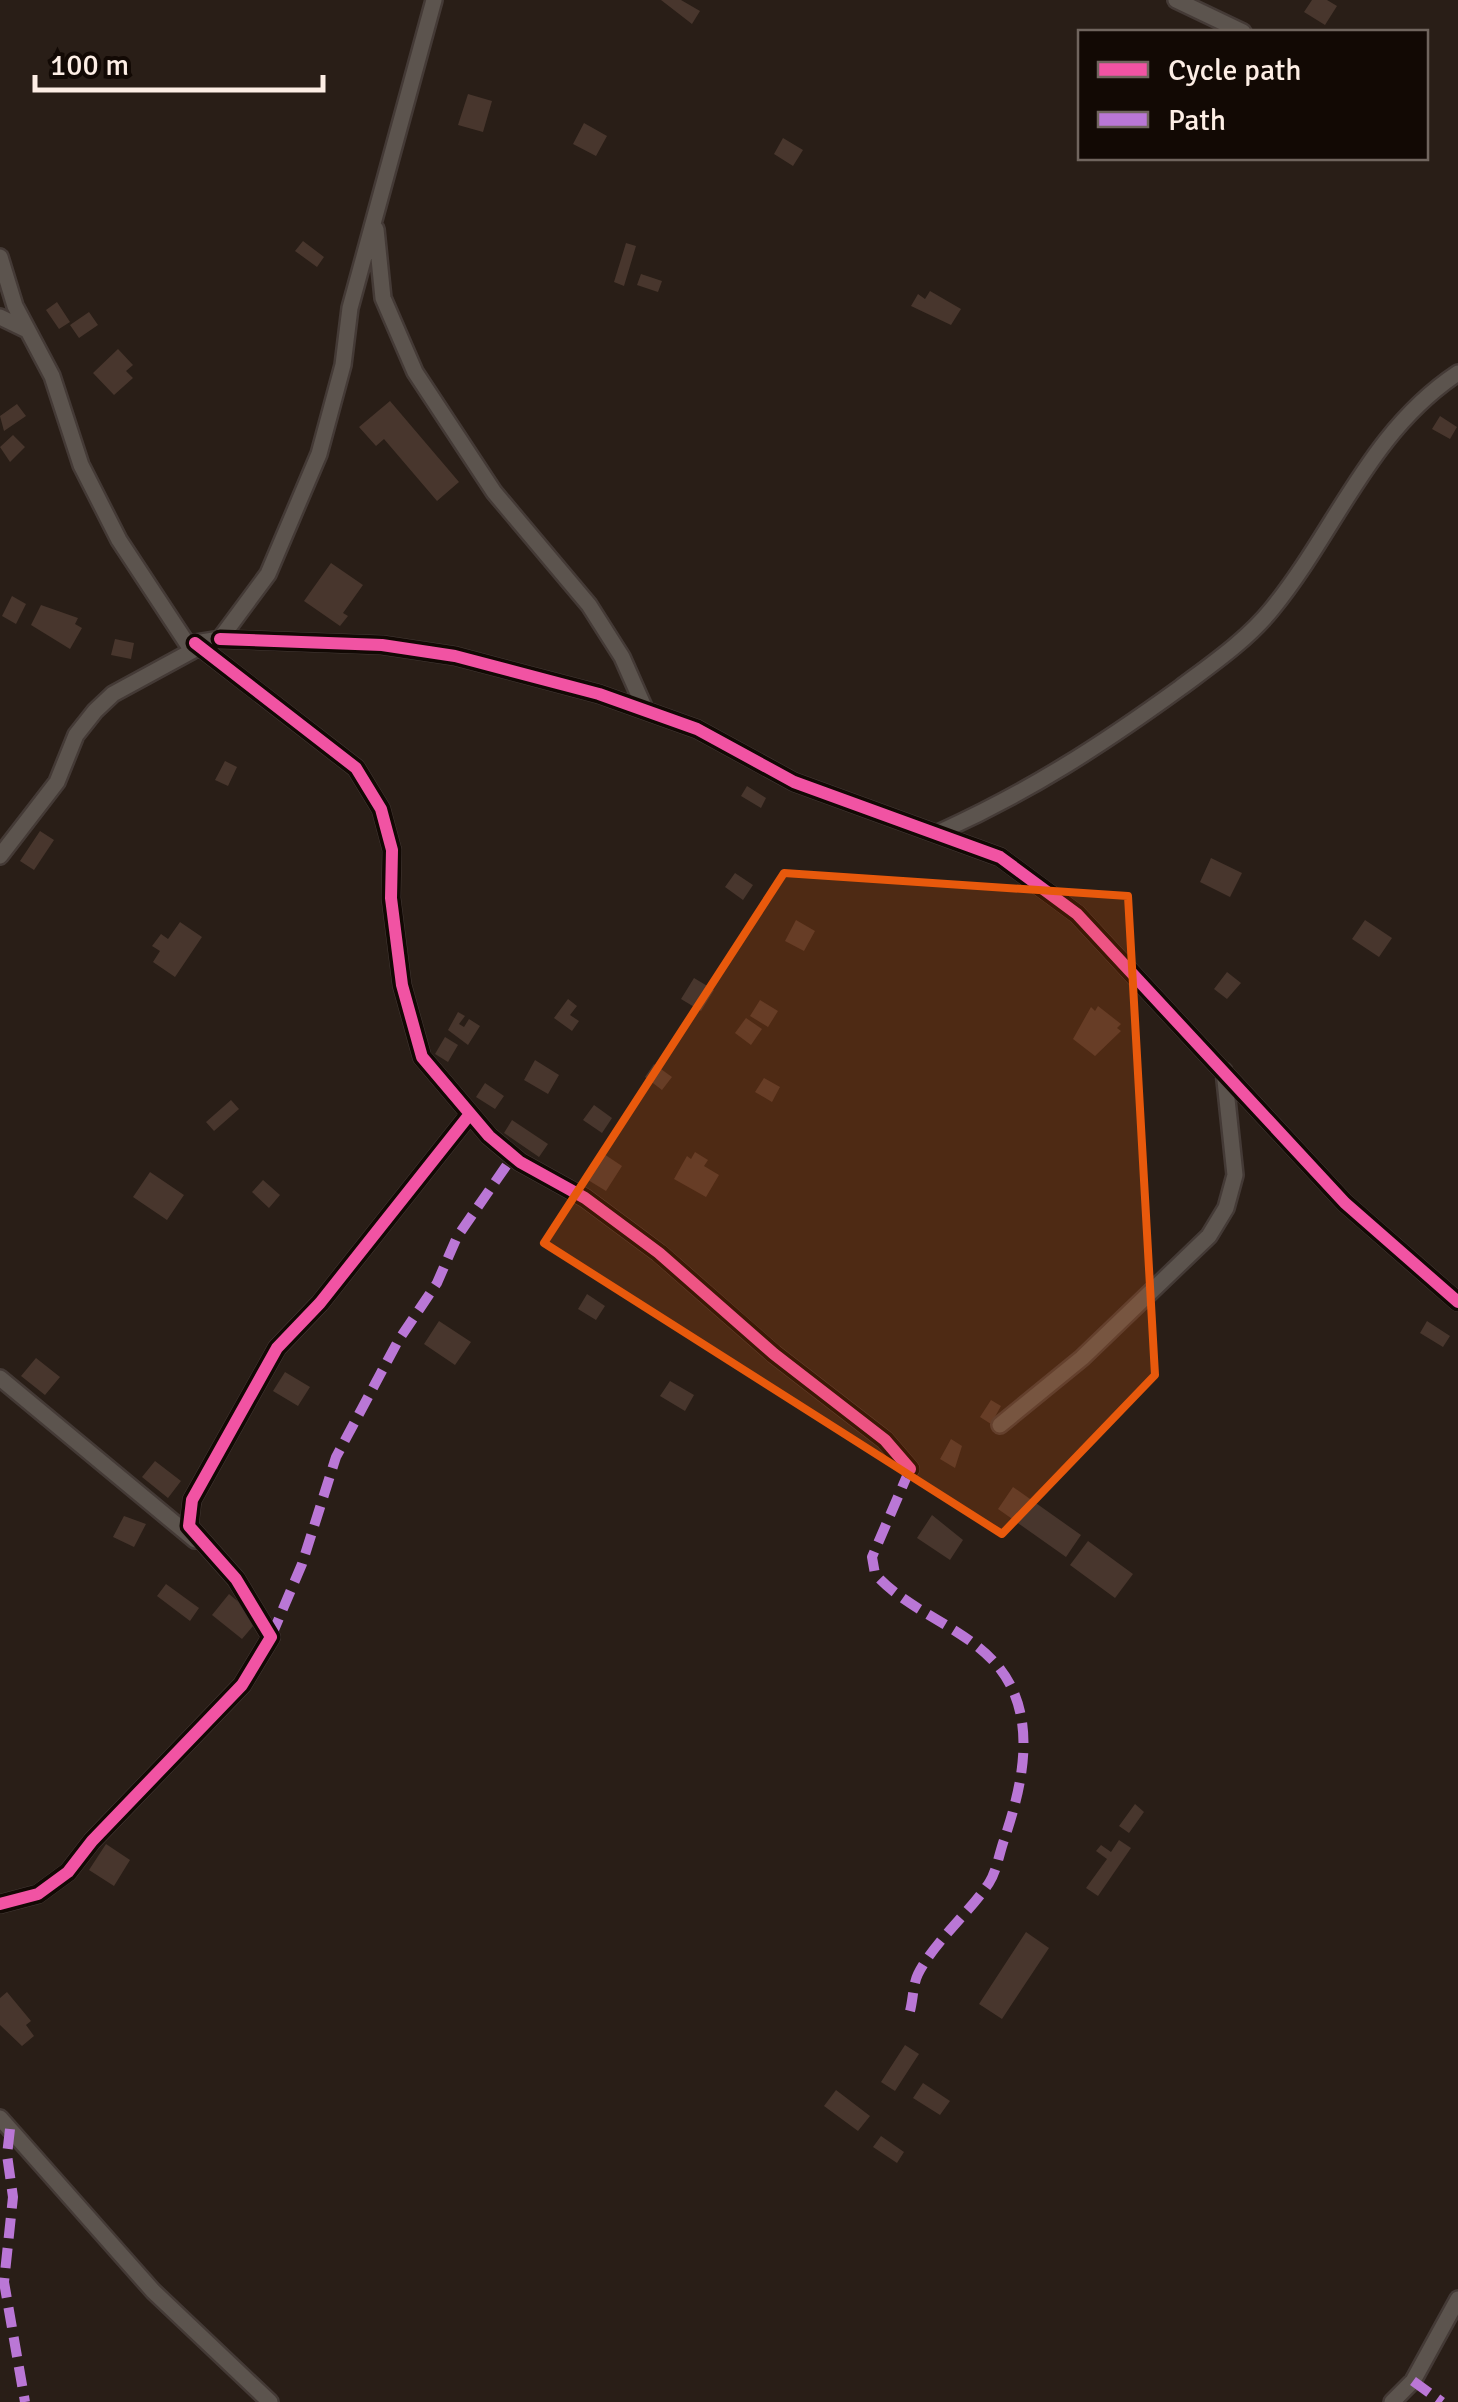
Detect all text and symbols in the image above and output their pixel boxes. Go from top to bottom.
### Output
scale bar [35,30,322,92]
legend [1078,30,1428,160]
text: 100 m [50,47,129,84]
text: Cycle path [1168,52,1302,89]
text: Path [1168,102,1226,139]

